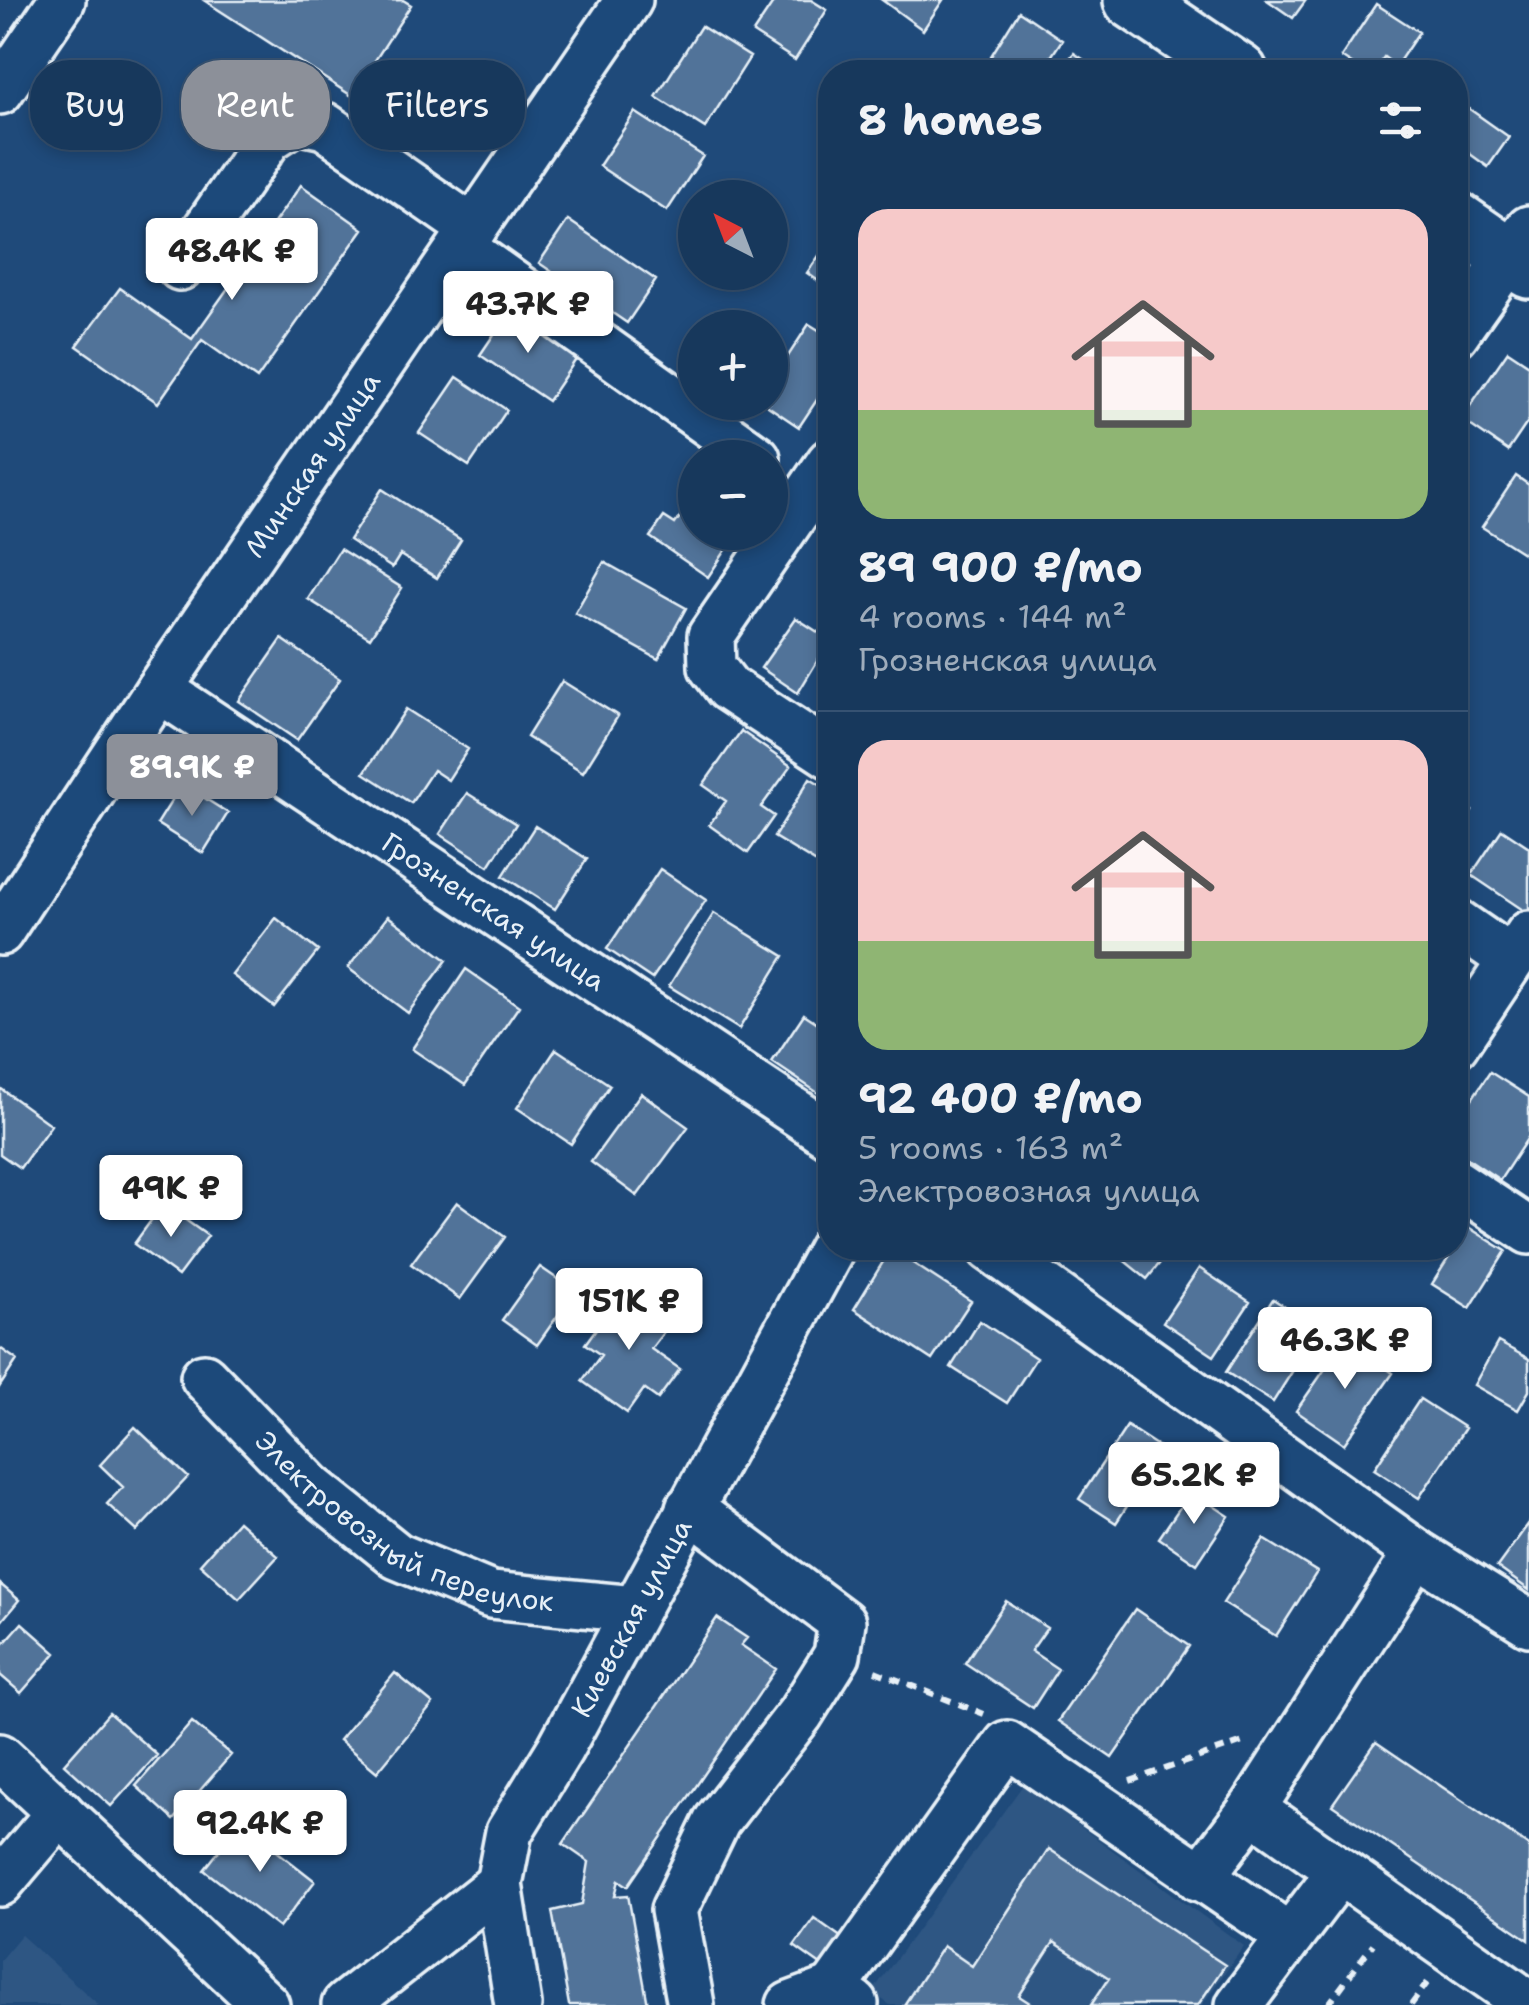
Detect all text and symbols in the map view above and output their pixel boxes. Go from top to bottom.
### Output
chip: Buy [30,60,161,150]
chip: Rent [181,60,330,150]
chip: Filters [350,60,525,150]
text: 8 homes [858,92,1043,148]
icon: filters [1373,93,1428,148]
north arrow [678,180,788,290]
map controls [678,180,788,550]
pin: 48.4K ₽ [140,218,324,303]
text: 48.4K ₽ [168,229,296,272]
pin: 43.7K ₽ [436,271,620,356]
icon: home [1053,274,1233,454]
text: 43.7K ₽ [465,282,591,325]
button: + [678,310,788,420]
street label: Минская улица [235,364,389,565]
button: − [678,440,788,550]
text: 89 900 ₽/mo [858,539,1143,595]
text: 4 rooms · 144 m² [858,595,1127,638]
text: Грозненская улица [858,638,1157,681]
pin: 89.9K ₽ [100,734,284,819]
text: 89.9K ₽ [129,745,255,788]
icon: home [1053,805,1233,985]
street label: Грозненская улица [374,823,613,1000]
text: 92 400 ₽/mo [858,1070,1143,1126]
text: 5 rooms · 163 m² [858,1126,1123,1169]
pin: 49K ₽ [101,1155,241,1240]
text: 49K ₽ [121,1166,221,1209]
text: Электровозная улица [858,1169,1200,1212]
pin: 151K ₽ [548,1268,710,1353]
text: 151K ₽ [578,1279,680,1322]
pin: 46.3K ₽ [1253,1307,1437,1392]
text: 46.3K ₽ [1280,1318,1410,1361]
street label: Электровозный переулок [247,1422,556,1620]
pin: 65.2K ₽ [1102,1442,1286,1527]
text: 65.2K ₽ [1130,1453,1258,1496]
street label: Киевская улица [562,1512,701,1724]
pin: 92.4K ₽ [168,1790,352,1875]
text: 92.4K ₽ [196,1801,324,1844]

